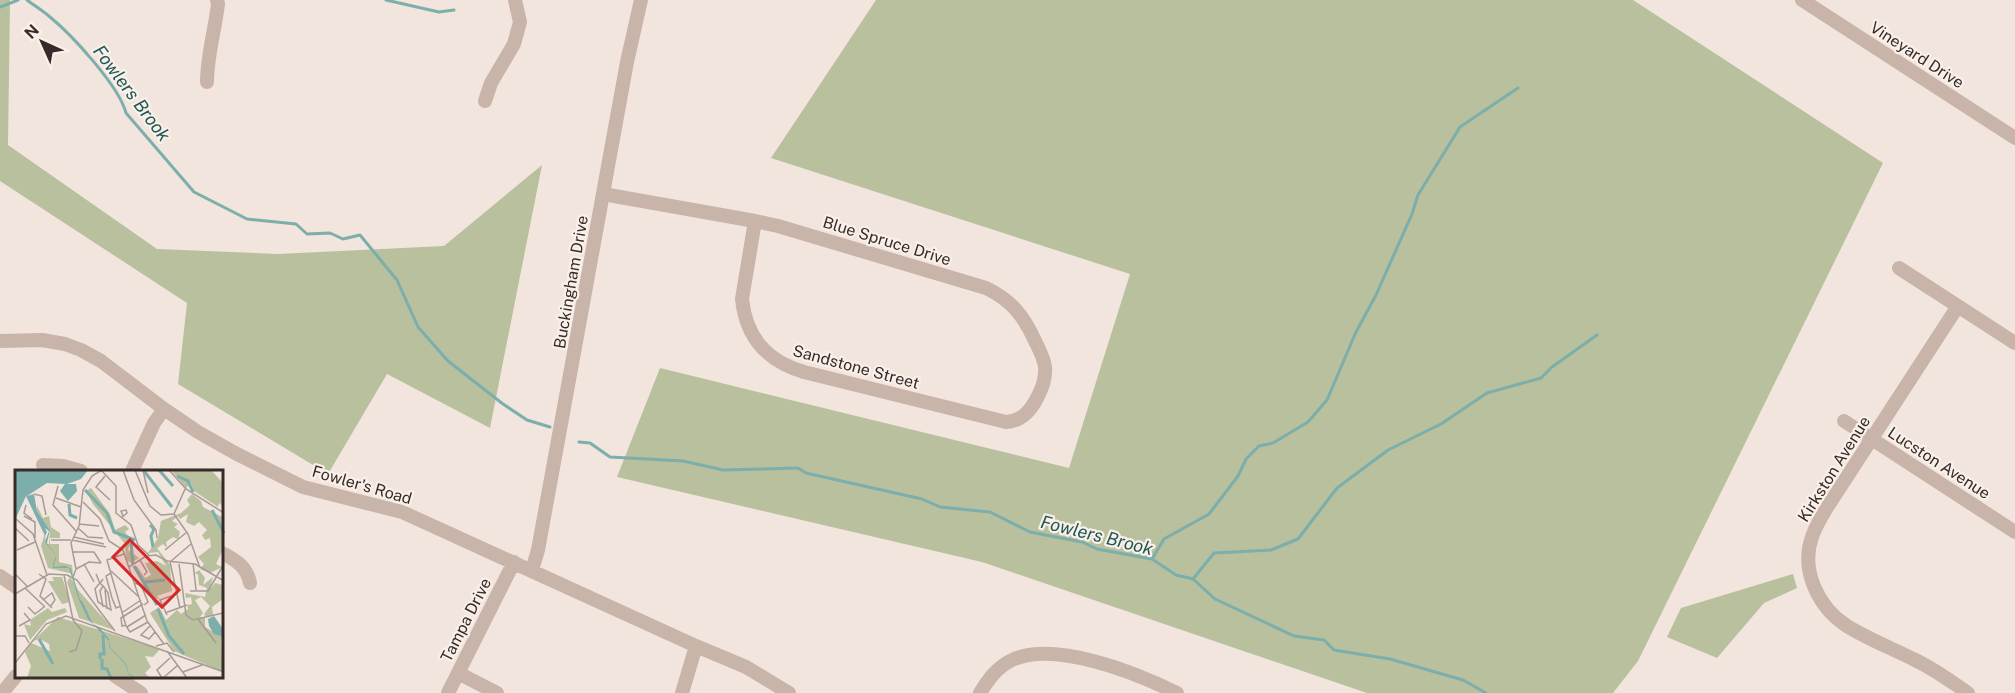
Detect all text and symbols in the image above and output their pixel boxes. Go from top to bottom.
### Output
north arrow [12,12,72,72]
street label: Vineyard Drive [1867,18,1967,92]
text: N [21,21,43,43]
water label: Fowlers Brook [89,41,175,146]
street label: Blue Spruce Drive [821,212,953,270]
street label: Buckingham Drive [550,214,592,350]
street label: Sandstone Street [791,341,921,393]
street label: Kirkston Avenue [1794,413,1874,525]
street label: Lucston Avenue [1884,423,1994,503]
street label: Fowler's Road [310,462,414,508]
inset map [15,470,224,678]
water label: Fowlers Brook [1039,511,1156,559]
street label: Tampa Drive [437,575,495,665]

